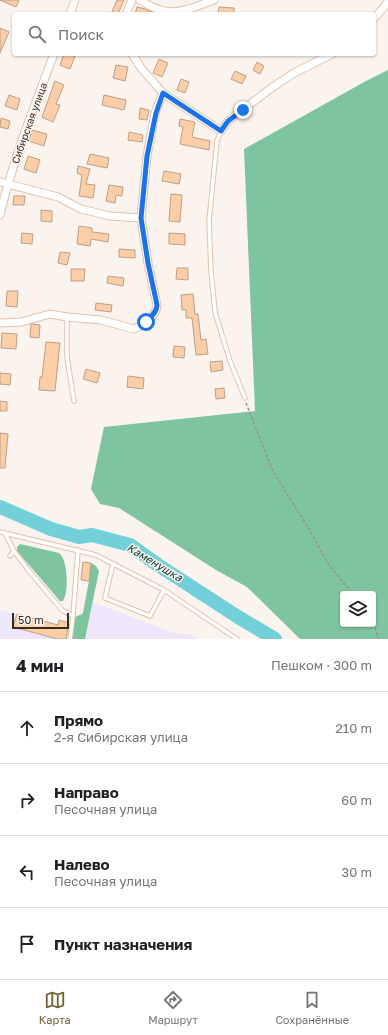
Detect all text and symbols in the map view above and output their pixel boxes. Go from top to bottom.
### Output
search box [12,12,376,56]
icon: search [26,23,48,45]
text: Поиск [58,25,104,43]
street label: Сибирская улица [9,81,49,165]
route end [234,101,252,119]
route start [137,313,155,331]
water label: Каменушка [124,540,186,585]
map controls [340,591,376,627]
button: layers [340,591,376,627]
scale bar [12,611,69,630]
text: 50 m [18,613,44,626]
text: 4 мин [16,655,64,676]
text: Пешком · 300 m [271,657,372,673]
text: Прямо [54,711,103,729]
icon: ahead [16,717,38,739]
text: 210 m [335,720,372,736]
text: 2-я Сибирская улица [54,729,188,745]
text: Направо [54,783,119,801]
icon: right [16,789,38,811]
text: 60 m [341,792,372,808]
text: Песочная улица [54,801,157,817]
text: Налево [54,855,110,873]
icon: left [16,861,38,883]
text: 30 m [342,864,372,880]
text: Песочная улица [54,873,157,889]
icon: arrive [16,933,38,955]
text: Пункт назначения [54,935,192,953]
tab: Карта [39,989,71,1026]
tab: Маршрут [148,989,198,1026]
tab: Сохранённые [275,989,349,1026]

